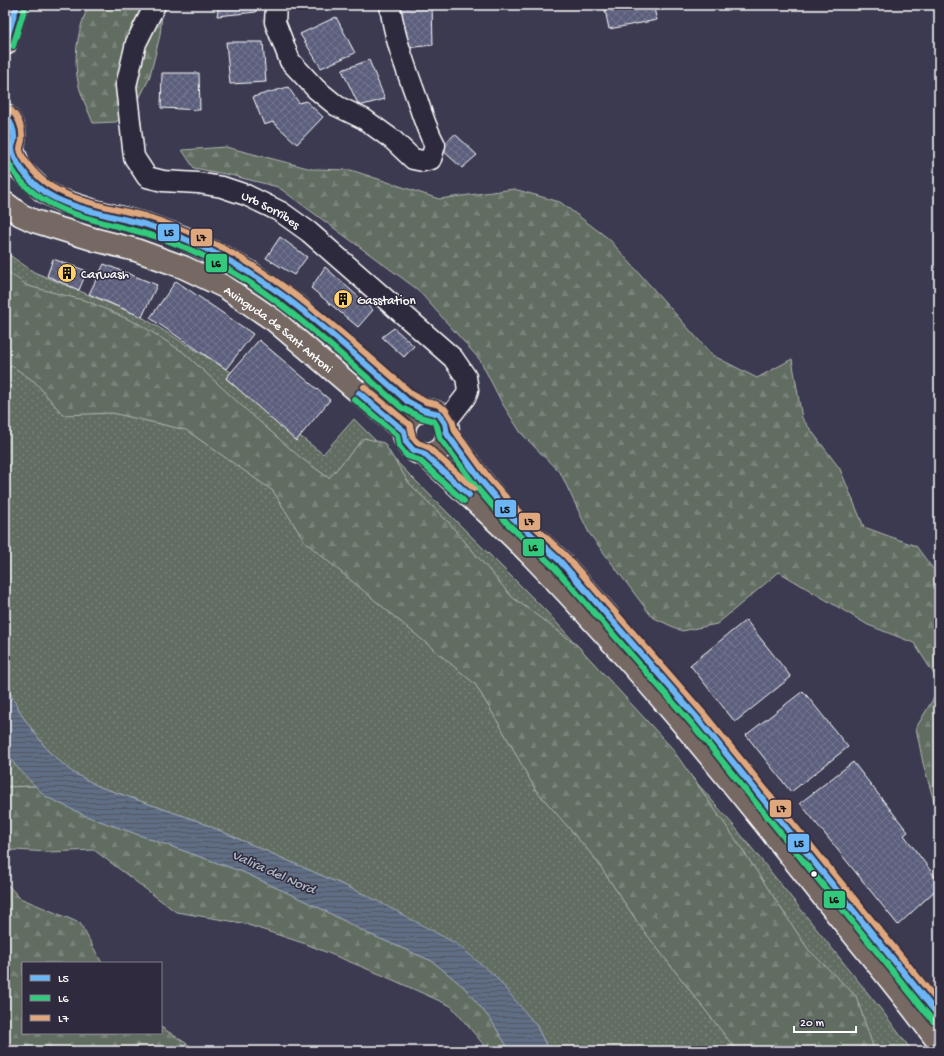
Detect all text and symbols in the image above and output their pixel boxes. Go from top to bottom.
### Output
street label: Urb Sorribes [239,189,303,234]
line badge: L5 [157,223,180,242]
text: L5 [164,228,174,240]
line badge: L7 [190,228,213,247]
text: L7 [196,233,207,245]
line badge: L6 [205,253,228,273]
text: L6 [211,259,221,271]
building icon: Carwash [56,262,78,284]
place label: Carwash [81,268,129,283]
street label: Avinguda de Sant Antoni [220,284,335,377]
building icon: Gasstation [332,288,354,310]
place label: Gasstation [357,294,416,309]
line badge: L5 [494,499,517,518]
text: L5 [500,505,510,517]
line badge: L7 [518,512,541,531]
text: L7 [524,517,535,529]
line badge: L6 [522,538,545,557]
text: L6 [528,543,538,555]
line badge: L7 [769,799,792,818]
text: L7 [776,804,787,816]
line badge: L5 [787,833,810,853]
text: L5 [794,839,804,851]
water label: Valira del Nord [229,847,319,900]
unlabelled marker [809,869,819,879]
line badge: L6 [823,890,846,909]
text: L6 [829,895,839,907]
legend [22,962,162,1034]
text: L5 [58,973,69,987]
text: L6 [58,993,69,1007]
scale bar [794,1008,856,1034]
text: L7 [58,1013,69,1027]
text: 20 m [800,1017,825,1031]

